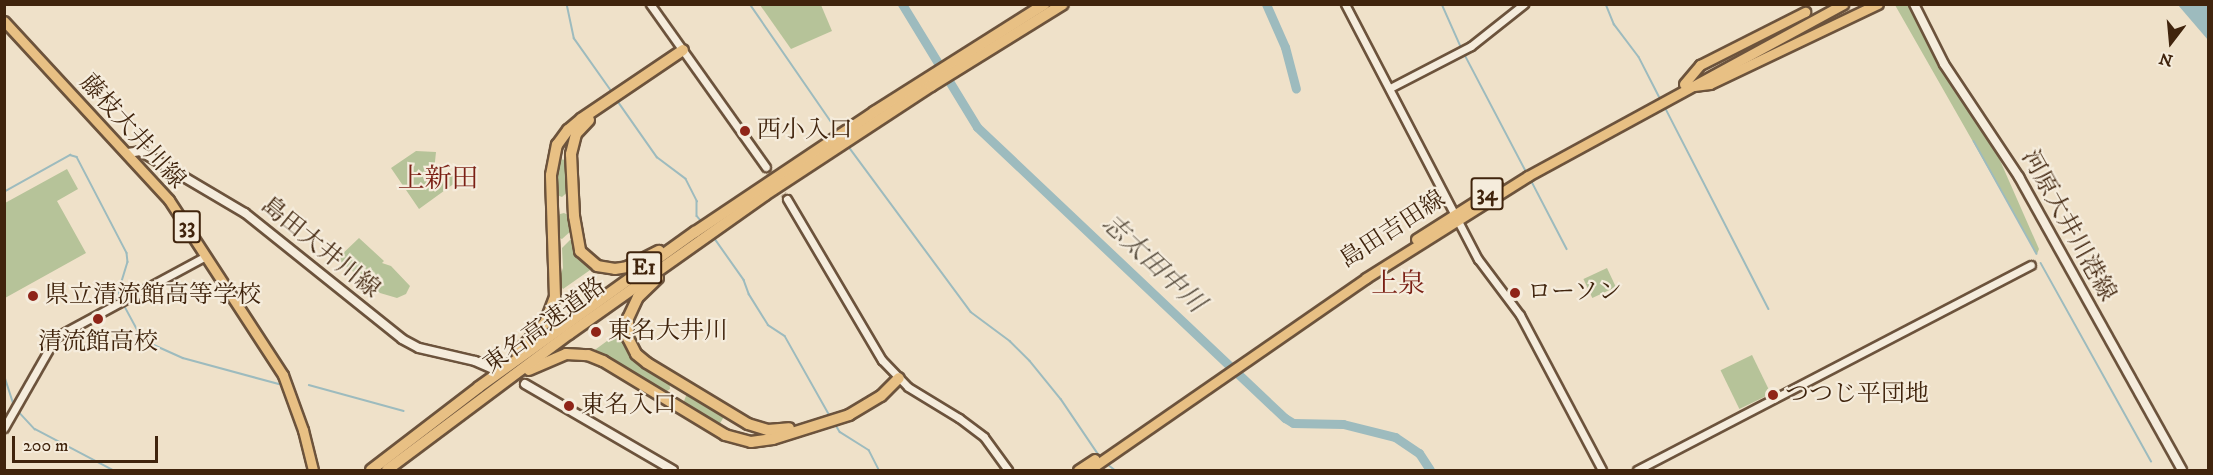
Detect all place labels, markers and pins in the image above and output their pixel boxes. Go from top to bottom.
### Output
place label: 西小入口 [757,117,853,145]
marker: 西小入口 [738,124,752,138]
place label: ローソン [1527,279,1623,307]
place label: 県立清流館高等学校 [45,282,261,310]
marker: ローソン [1508,286,1522,300]
marker: 県立清流館高等学校 [26,289,40,303]
marker: 清流館高校 [91,312,105,326]
place label: 東名大井川 [608,318,728,346]
marker: 東名大井川 [589,325,603,339]
place label: 清流館高校 [38,329,158,357]
place label: つつじ平団地 [1785,381,1929,409]
marker: つつじ平団地 [1766,388,1780,402]
place label: 東名入口 [581,392,677,420]
marker: 東名入口 [562,399,576,413]

